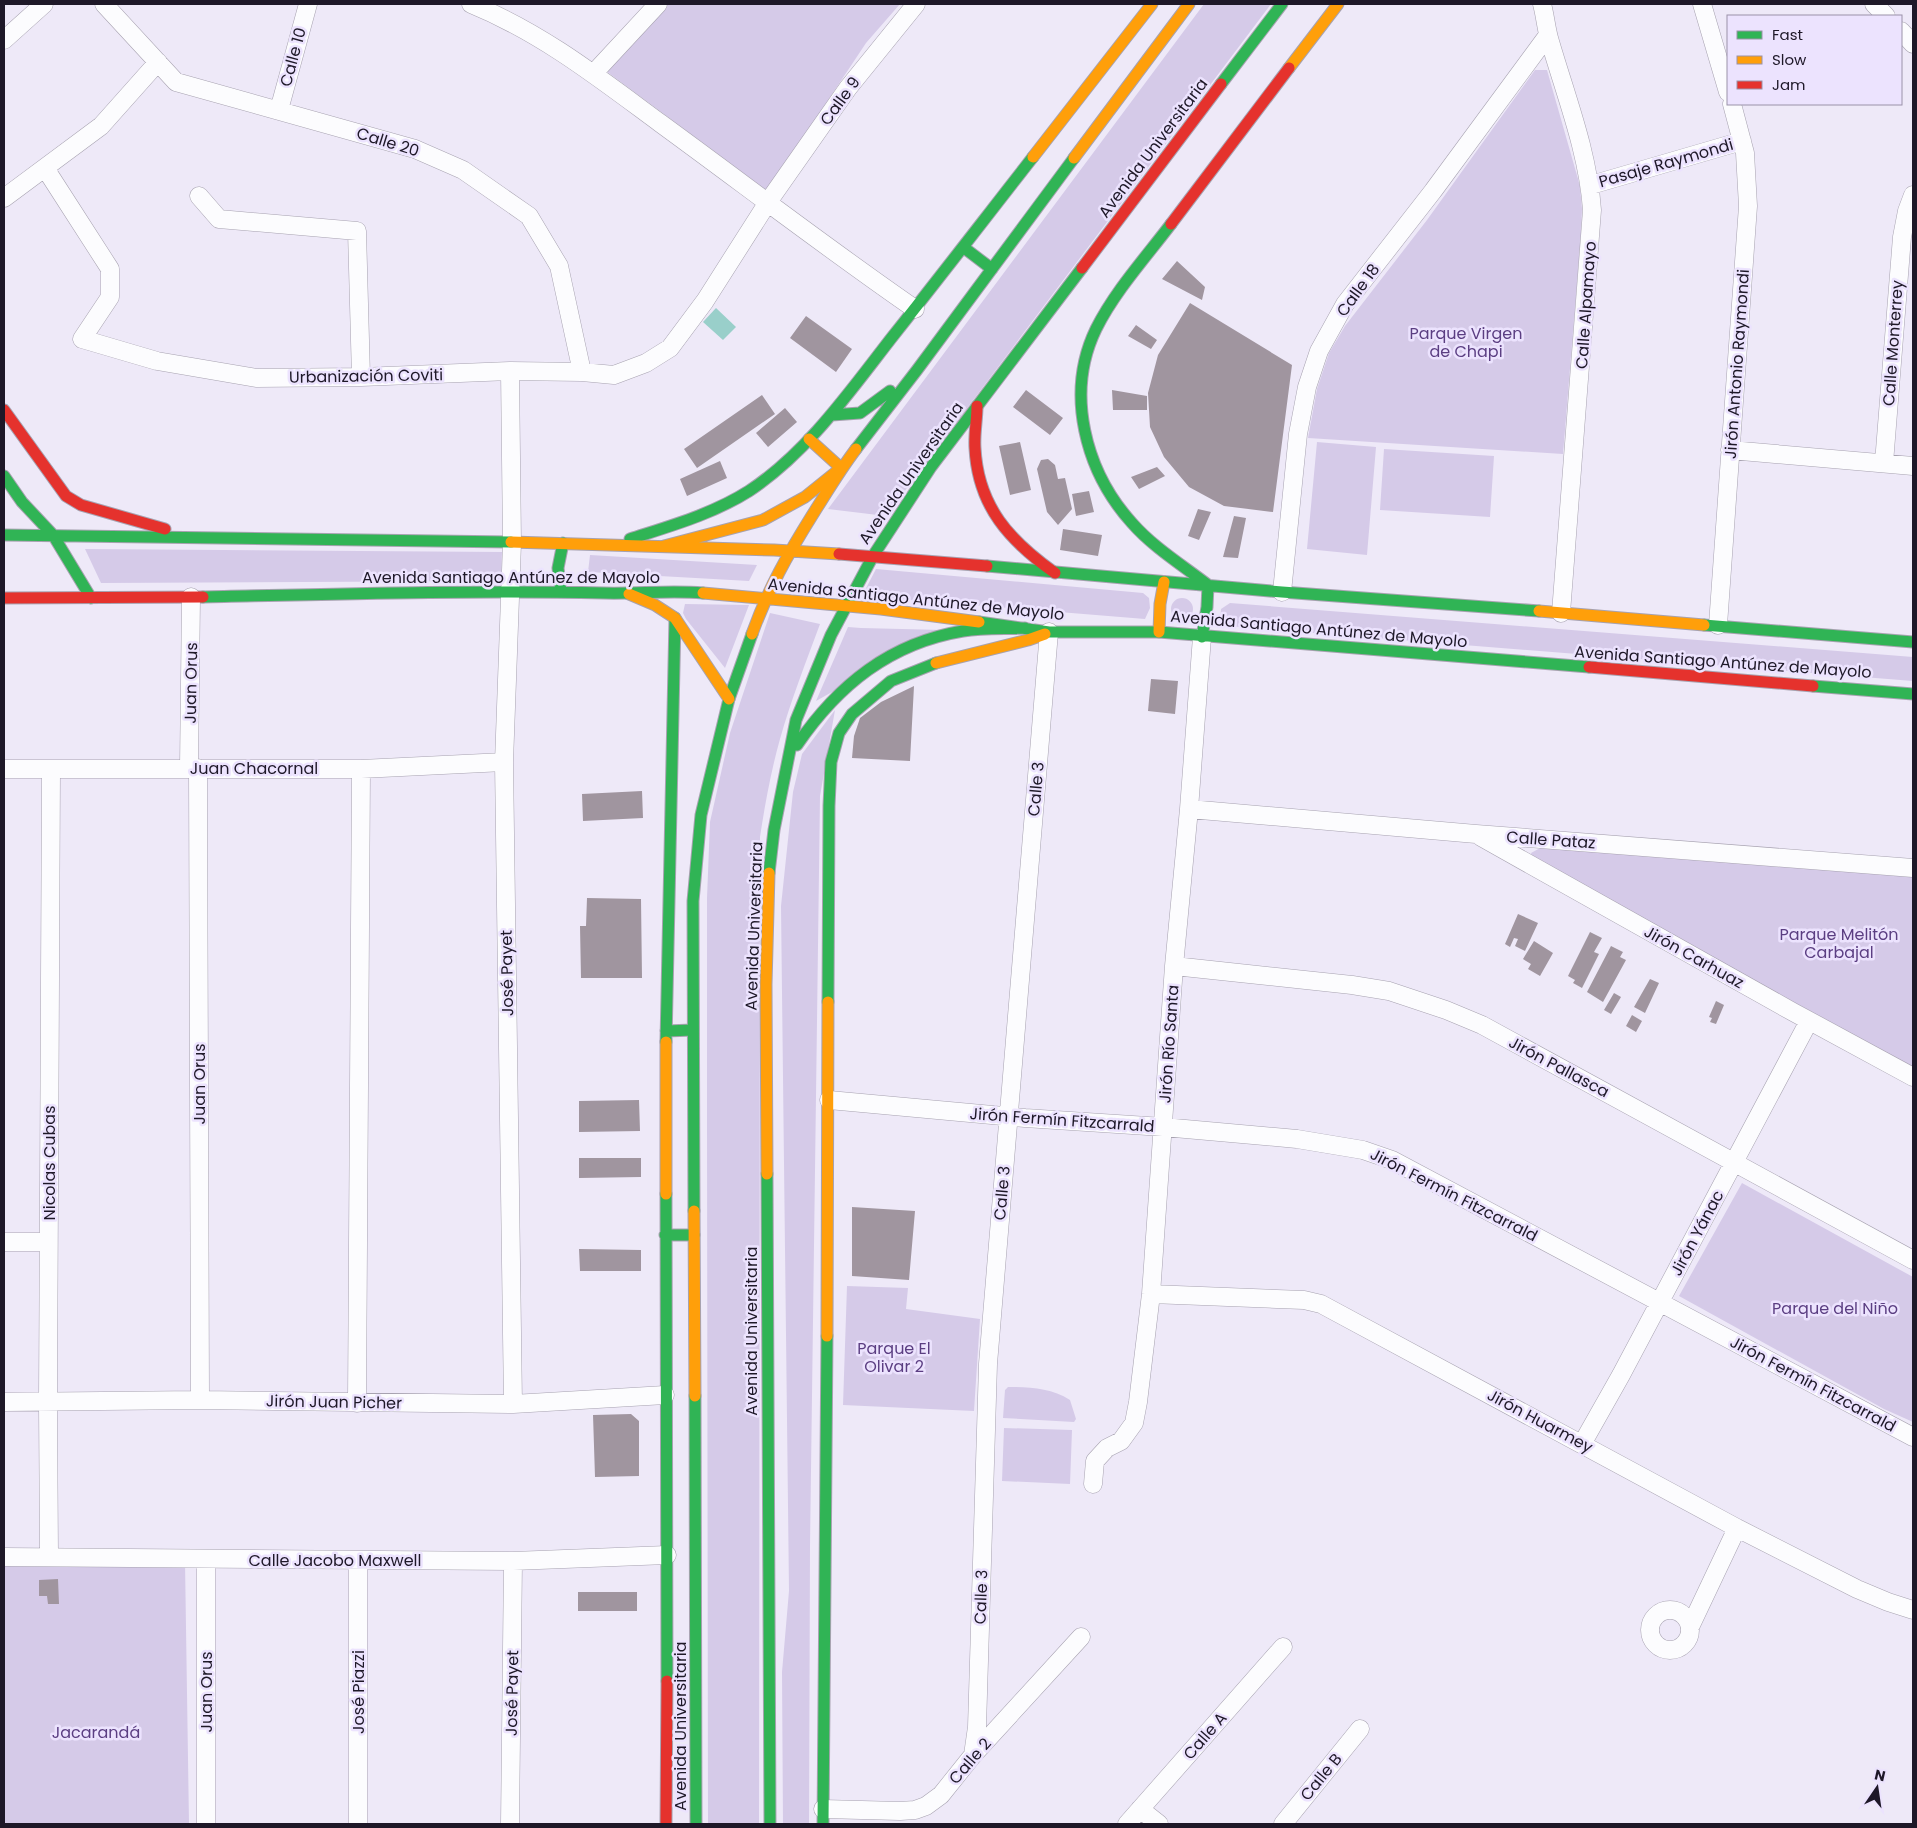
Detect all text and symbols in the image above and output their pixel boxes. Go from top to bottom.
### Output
legend [1727,15,1902,105]
text: Fast [1772,24,1803,45]
street label: Calle 10 [274,25,312,89]
text: Slow [1772,49,1807,70]
street label: Calle 9 [814,72,866,130]
street label: Avenida Universitaria [1093,73,1213,223]
text: Jam [1772,74,1806,95]
street label: Calle 20 [354,122,422,162]
street label: Pasaje Raymondi [1596,133,1736,193]
street label: Calle Alpamayo [1570,240,1602,370]
street label: Calle 18 [1331,259,1385,321]
street label: Jirón Antonio Raymondi [1719,268,1755,460]
street label: Calle Monterrey [1877,279,1909,407]
park label: Parque Virgen de Chapi [1410,322,1523,363]
street label: Urbanización Coviti [289,363,443,389]
street label: Avenida Universitaria [853,397,969,549]
street label: Avenida Santiago Antúnez de Mayolo [362,566,660,589]
street label: Avenida Santiago Antúnez de Mayolo [767,572,1065,626]
street label: Avenida Santiago Antúnez de Mayolo [1170,605,1468,653]
street label: Avenida Santiago Antúnez de Mayolo [1574,640,1872,684]
street label: Juan Orus [179,642,203,724]
street label: Juan Chacornal [190,757,318,780]
street label: Calle 3 [1022,761,1050,817]
street label: Calle Pataz [1506,825,1596,855]
street label: Avenida Universitaria [740,841,768,1011]
street label: Jirón Carhuaz [1640,920,1748,994]
park label: Parque Melitón Carbajal [1779,923,1899,964]
street label: José Payet [495,930,519,1016]
street label: Jirón Río Santa [1153,984,1185,1104]
street label: Jirón Pallasca [1505,1031,1613,1103]
street label: Juan Orus [188,1043,211,1125]
street label: Jirón Fermín Fitzcarrald [969,1102,1155,1138]
street label: Nicolas Cubas [38,1105,61,1221]
street label: Jirón Fermín Fitzcarrald [1366,1143,1542,1247]
street label: Calle 3 [988,1165,1016,1221]
street label: Jirón Yánac [1665,1186,1729,1280]
street label: Avenida Universitaria [740,1246,763,1416]
park label: Parque del Niño [1772,1297,1898,1320]
street label: Jirón Fermín Fitzcarrald [1726,1330,1900,1438]
park label: Parque El Olivar 2 [857,1337,931,1378]
street label: Jirón Huarmey [1483,1383,1597,1459]
street label: Jirón Juan Picher [266,1389,402,1415]
street label: Calle Jacobo Maxwell [249,1549,421,1572]
street label: Calle 3 [969,1569,993,1625]
street label: Avenida Universitaria [669,1641,692,1811]
street label: José Piazzi [347,1650,370,1734]
street label: José Payet [500,1650,524,1736]
street label: Juan Orus [195,1651,218,1733]
street label: Calle A [1178,1707,1232,1765]
park label: Jacarandá [52,1721,140,1744]
street label: Calle 2 [943,1733,997,1789]
street label: Calle B [1295,1748,1347,1806]
north arrow [1852,1763,1902,1813]
text: N [1873,1764,1887,1786]

